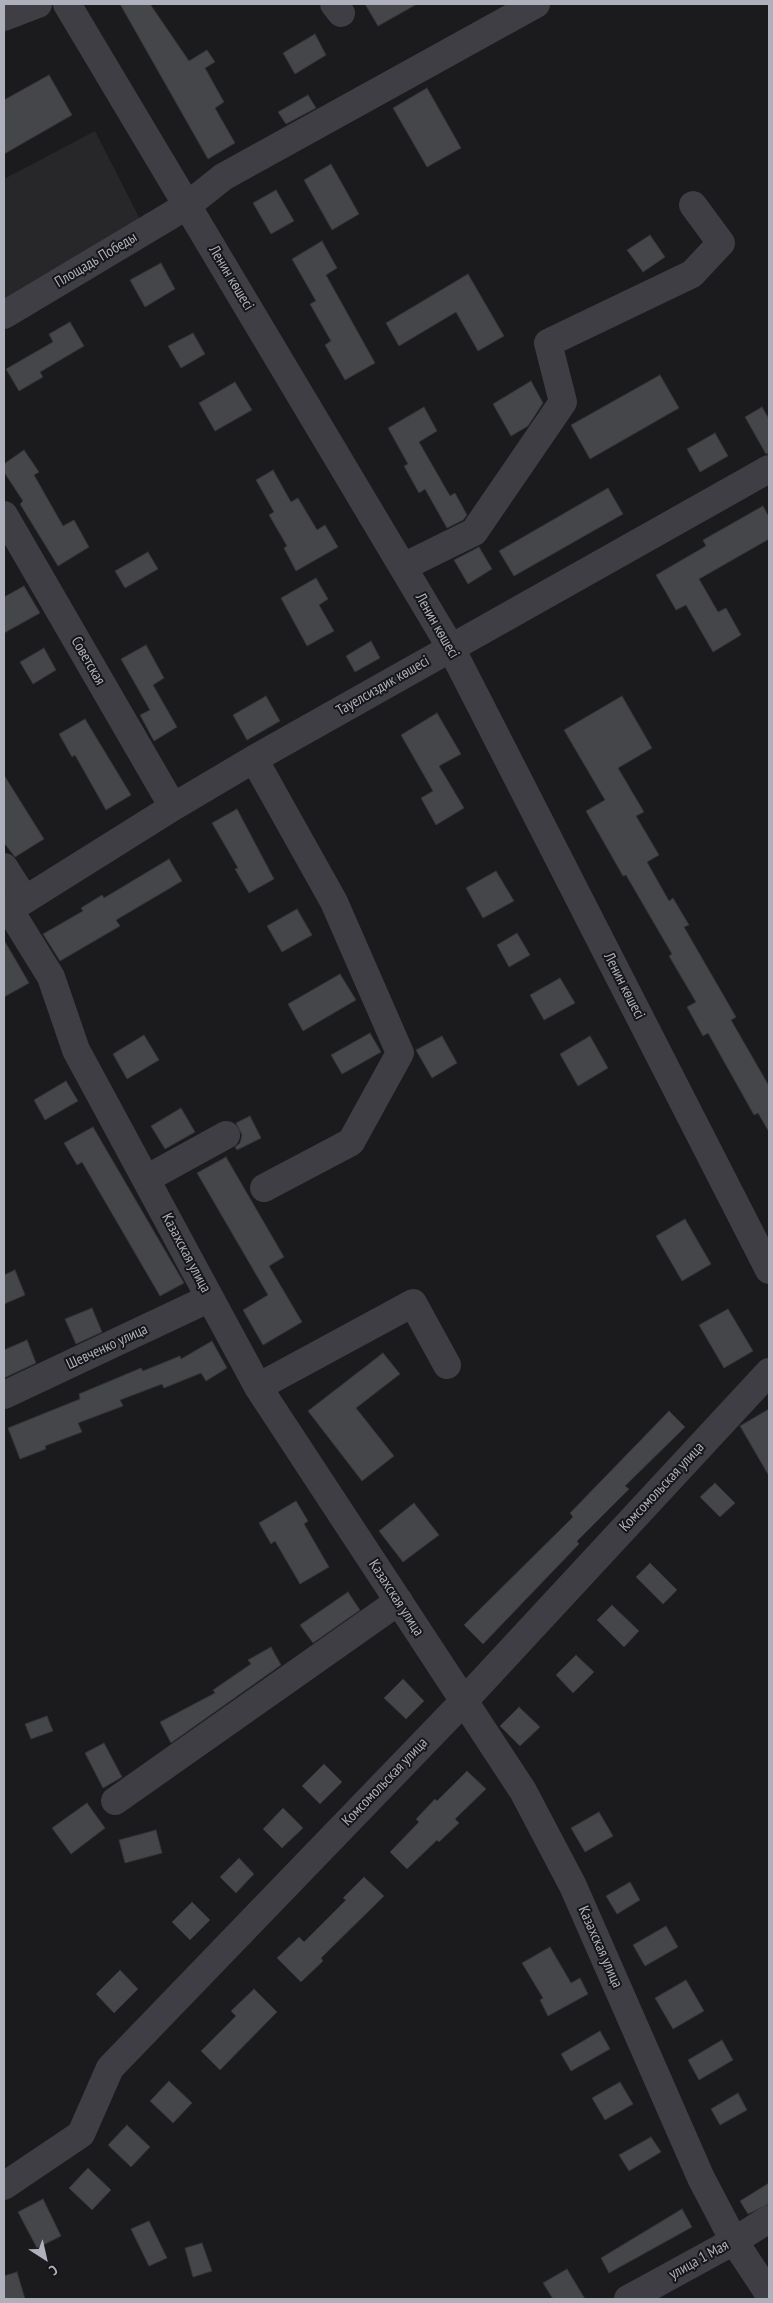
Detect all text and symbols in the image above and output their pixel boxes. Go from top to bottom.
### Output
street label: Площадь Победы [52,228,140,292]
street label: Ленин көшесі [205,242,257,314]
street label: Ленин көшесі [411,590,463,662]
street label: Советская [67,634,109,688]
street label: Тауелсиздик көшесі [333,652,433,720]
street label: Ленин көшесі [600,950,648,1022]
street label: Казахская улица [158,1210,214,1296]
street label: Шевченко улица [64,1320,150,1374]
street label: Комсомольская улица [616,1439,708,1535]
street label: Казахская улица [365,1556,427,1640]
street label: Комсомольская улица [338,1734,432,1830]
street label: Казахская улица [574,1903,626,1991]
north arrow [20,2233,70,2283]
street label: улица 1 Мая [666,2236,732,2284]
text: С [46,2261,61,2279]

